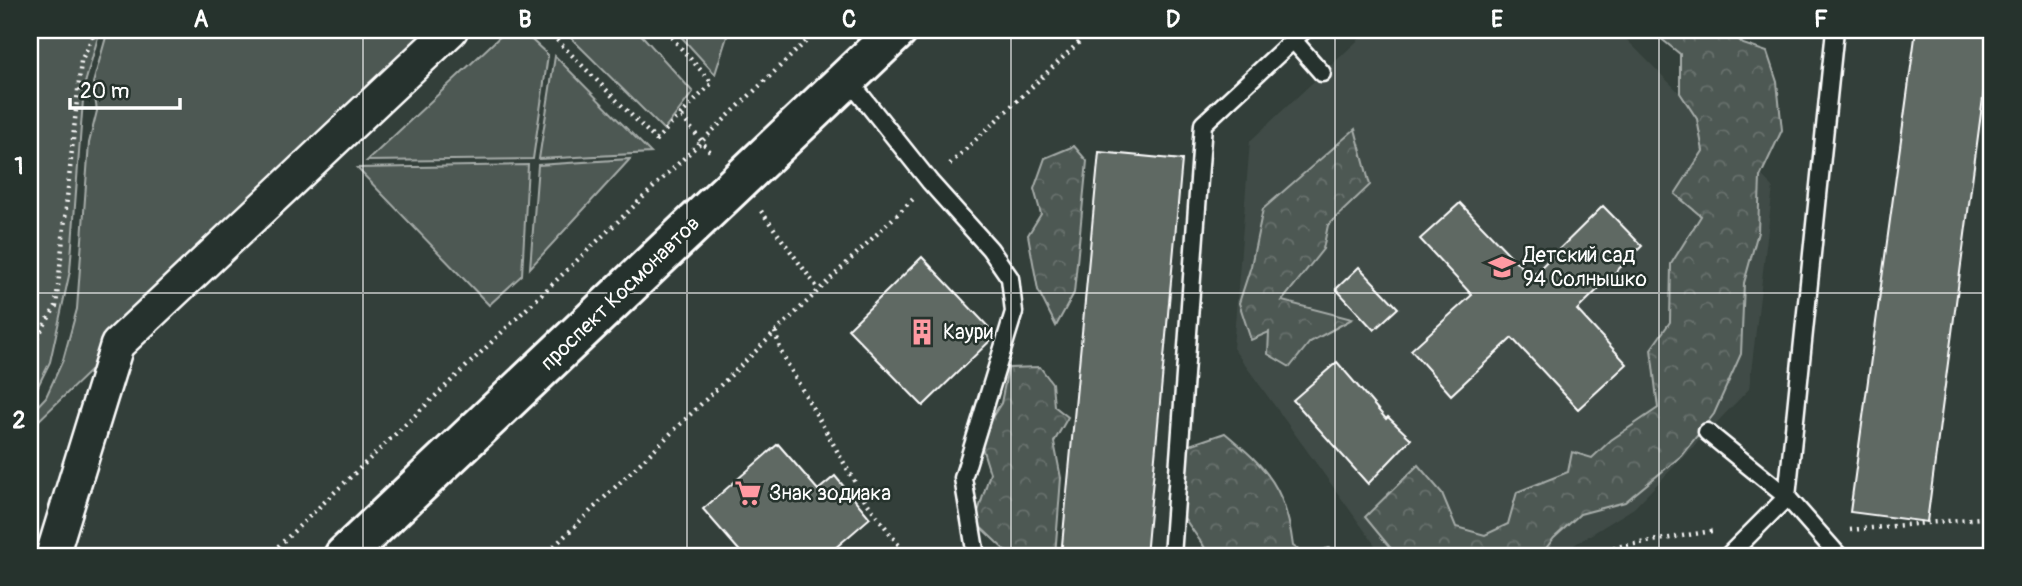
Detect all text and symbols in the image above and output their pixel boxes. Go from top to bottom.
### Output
text: A [194,5,209,34]
text: B [518,5,532,34]
text: C [842,5,856,34]
text: D [1166,5,1180,34]
text: E [1491,5,1503,34]
text: F [1814,5,1828,34]
scale bar [70,66,180,110]
text: 20 m [80,78,129,105]
text: 1 [15,152,24,181]
street label: проспект Космонавтов [535,210,706,376]
place label: Детский сад 94 Солнышко [1522,242,1647,293]
school or university icon: Детский сад 94 Солнышко [1487,252,1517,282]
building icon: Каури [907,317,937,347]
place label: Каури [943,319,993,346]
text: 2 [13,406,26,435]
supermarket icon: Знак зодиака [733,478,763,508]
place label: Знак зодиака [769,480,891,507]

